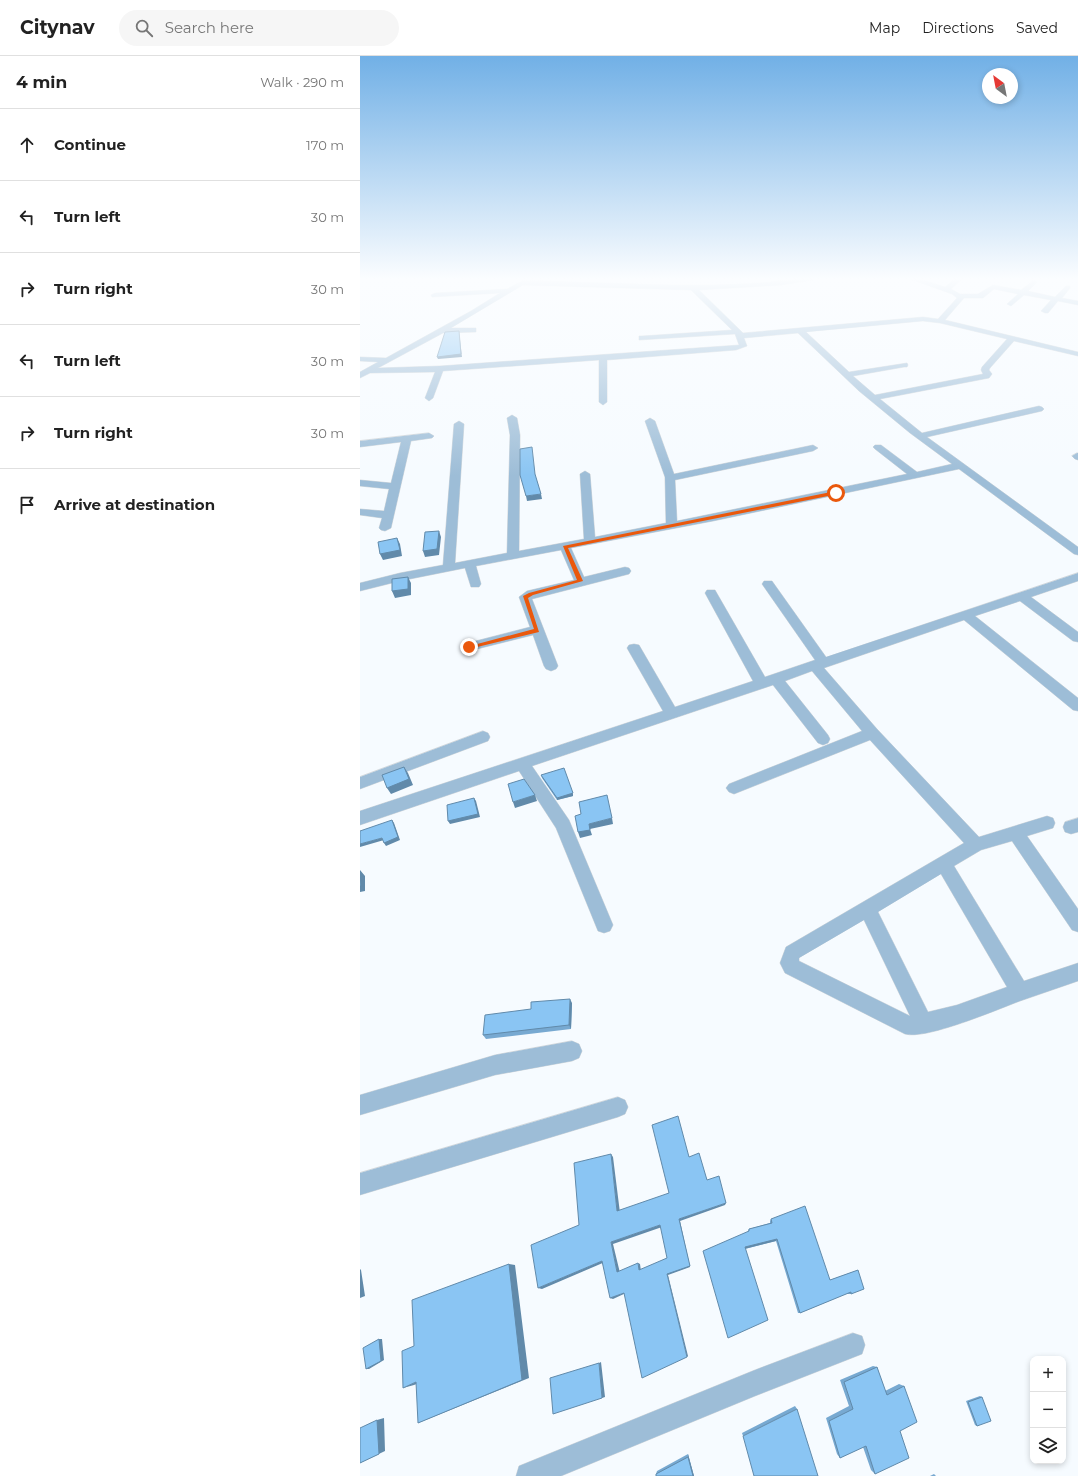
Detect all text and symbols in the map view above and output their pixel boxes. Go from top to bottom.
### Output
search box [119,10,399,46]
text: Citynav [20,16,95,39]
icon: search [133,17,155,39]
text: Search here [165,18,254,37]
text: Map [869,19,900,37]
text: Directions [922,19,994,37]
text: Saved [1016,19,1058,37]
north arrow [982,68,1018,104]
text: 4 min [16,72,67,92]
text: Walk · 290 m [260,74,344,90]
icon: ahead [16,134,38,156]
text: Continue [54,135,126,154]
text: 170 m [306,137,344,153]
icon: left [16,206,38,228]
text: Turn left [54,207,121,226]
text: 30 m [311,209,344,225]
icon: right [16,278,38,300]
text: Turn right [54,279,133,298]
text: 30 m [311,281,344,297]
icon: left [16,350,38,372]
text: Turn left [54,351,121,370]
text: 30 m [311,353,344,369]
icon: right [16,422,38,444]
text: Turn right [54,423,133,442]
text: 30 m [311,425,344,441]
route start [827,484,845,502]
icon: arrive [16,494,38,516]
text: Arrive at destination [54,495,215,514]
route end [460,638,478,656]
map controls [1030,1356,1066,1464]
button: + [1030,1356,1066,1392]
button: − [1030,1392,1066,1428]
button: layers [1030,1428,1066,1464]

